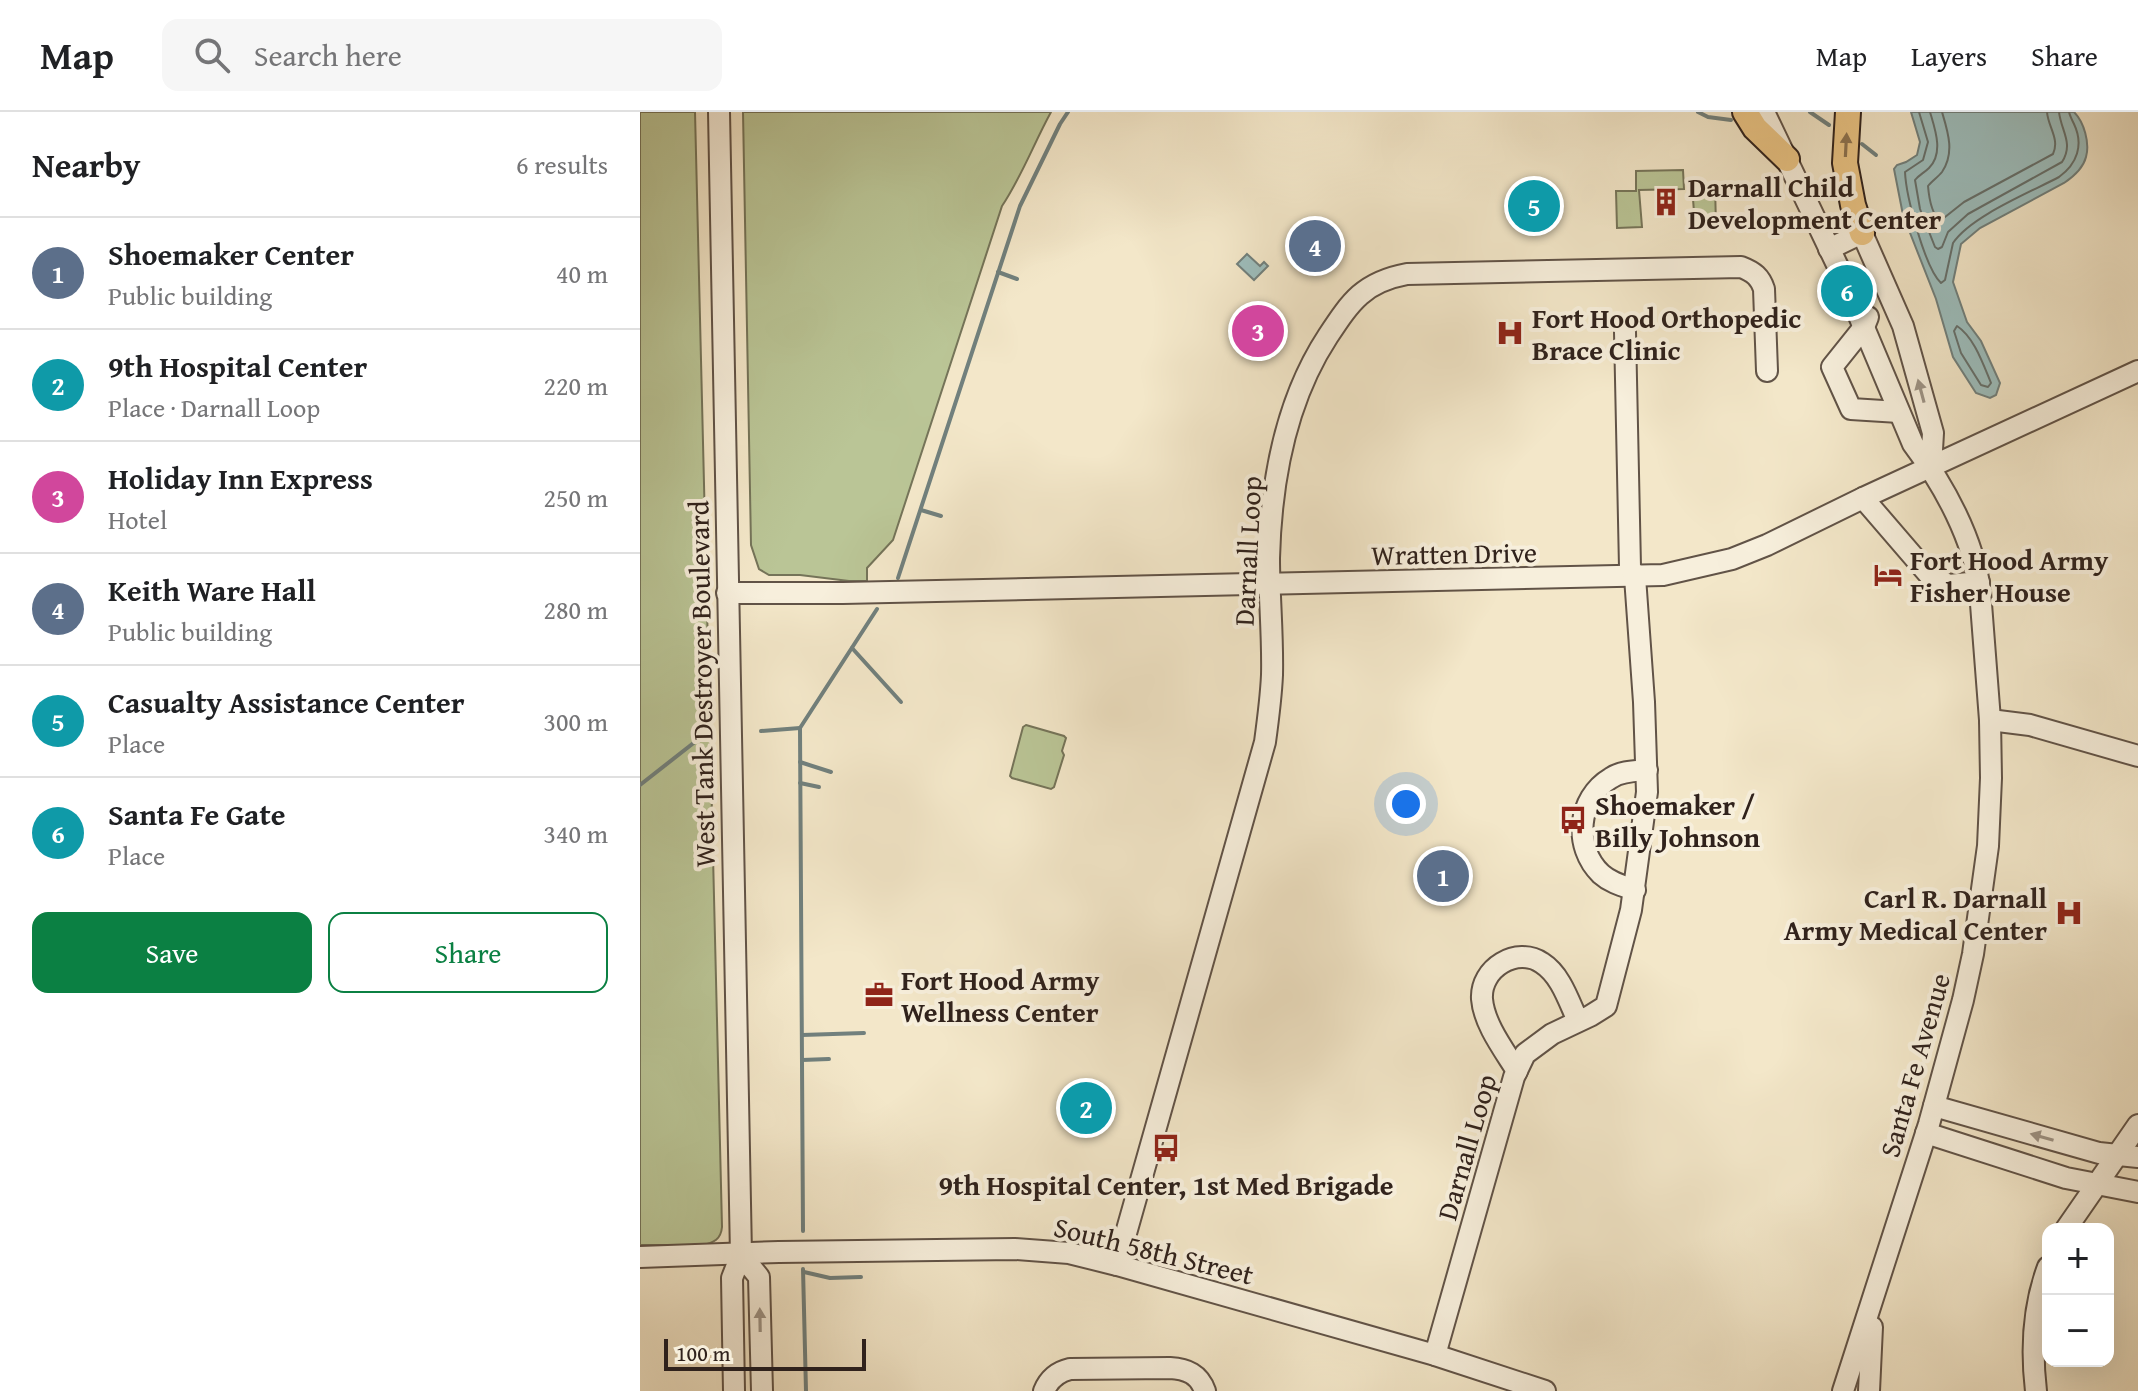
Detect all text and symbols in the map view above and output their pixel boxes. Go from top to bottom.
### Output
search box [162,19,722,91]
text: Map [40,27,114,83]
icon: search [190,33,234,77]
text: Search here [254,33,402,77]
text: Map [1816,35,1867,76]
text: Layers [1911,35,1987,76]
text: Share [2031,35,2098,76]
one-way arrow [1840,132,1853,157]
text: Nearby [32,140,141,189]
text: 6 results [516,145,608,184]
place label: Darnall Child Development Center [1688,166,1941,239]
pin: 5 [1508,176,1560,236]
building icon: Darnall Child Development Center [1651,187,1681,217]
pin: 4 [1289,216,1341,276]
text: Shoemaker Center [108,232,354,276]
text: 1 [51,254,65,293]
text: 40 m [556,254,608,293]
pin: 6 [1821,261,1873,321]
text: Public building [108,276,272,315]
place label: Fort Hood Orthopedic Brace Clinic [1532,297,1801,370]
pin: 3 [1232,301,1284,361]
hospital icon: Fort Hood Orthopedic Brace Clinic [1495,318,1525,348]
text: 9th Hospital Center [108,344,367,388]
text: 2 [51,366,65,405]
text: 220 m [543,366,608,405]
one-way arrow [1914,379,1926,404]
text: Place · Darnall Loop [108,388,320,427]
text: Holiday Inn Express [108,456,373,500]
street label: Darnall Loop [1223,475,1271,627]
text: 3 [51,478,65,517]
text: 250 m [543,478,608,517]
text: Hotel [108,500,167,539]
street label: West Tank Destroyer Boulevard [677,500,725,868]
street label: Wratten Drive [1371,531,1537,575]
place label: Fort Hood Army Fisher House [1910,539,2109,612]
hotel icon: Fort Hood Army Fisher House [1873,560,1903,590]
text: Keith Ware Hall [108,568,316,612]
text: 4 [51,590,65,629]
text: 280 m [543,590,608,629]
text: Public building [108,612,272,651]
text: Casualty Assistance Center [108,680,465,724]
text: 5 [51,702,65,741]
text: 300 m [543,702,608,741]
text: Place [108,724,165,763]
your location [1386,784,1426,824]
place label: Shoemaker / Billy Johnson [1595,784,1760,857]
text: Santa Fe Gate [108,792,286,836]
bus stop icon: Shoemaker / Billy Johnson [1558,805,1588,835]
text: 6 [51,814,65,853]
text: 340 m [543,814,608,853]
text: Place [108,836,165,875]
pin: 1 [1417,846,1469,906]
place label: Carl R. Darnall Army Medical Center [1784,877,2047,950]
hospital icon: Carl R. Darnall Army Medical Center [2054,898,2084,928]
button: Save [32,912,312,993]
button: Share [328,912,608,993]
place label: Fort Hood Army Wellness Center [901,959,1100,1032]
street label: Santa Fe Avenue [1868,968,1960,1162]
office icon: Fort Hood Army Wellness Center [864,980,894,1010]
street label: Darnall Loop [1426,1069,1506,1225]
pin: 2 [1060,1078,1112,1138]
one-way arrow [2030,1130,2054,1143]
bus stop icon: 9th Hospital Center, 1st Med Brigade [1151,1133,1181,1163]
place label: 9th Hospital Center, 1st Med Brigade [938,1164,1394,1205]
street label: South 58th Street [1050,1205,1258,1295]
map controls [2042,1223,2114,1367]
button: + [2042,1223,2114,1295]
button: − [2042,1295,2114,1367]
one-way arrow [754,1307,767,1332]
scale bar [664,1335,866,1371]
text: 100 m [676,1337,731,1369]

